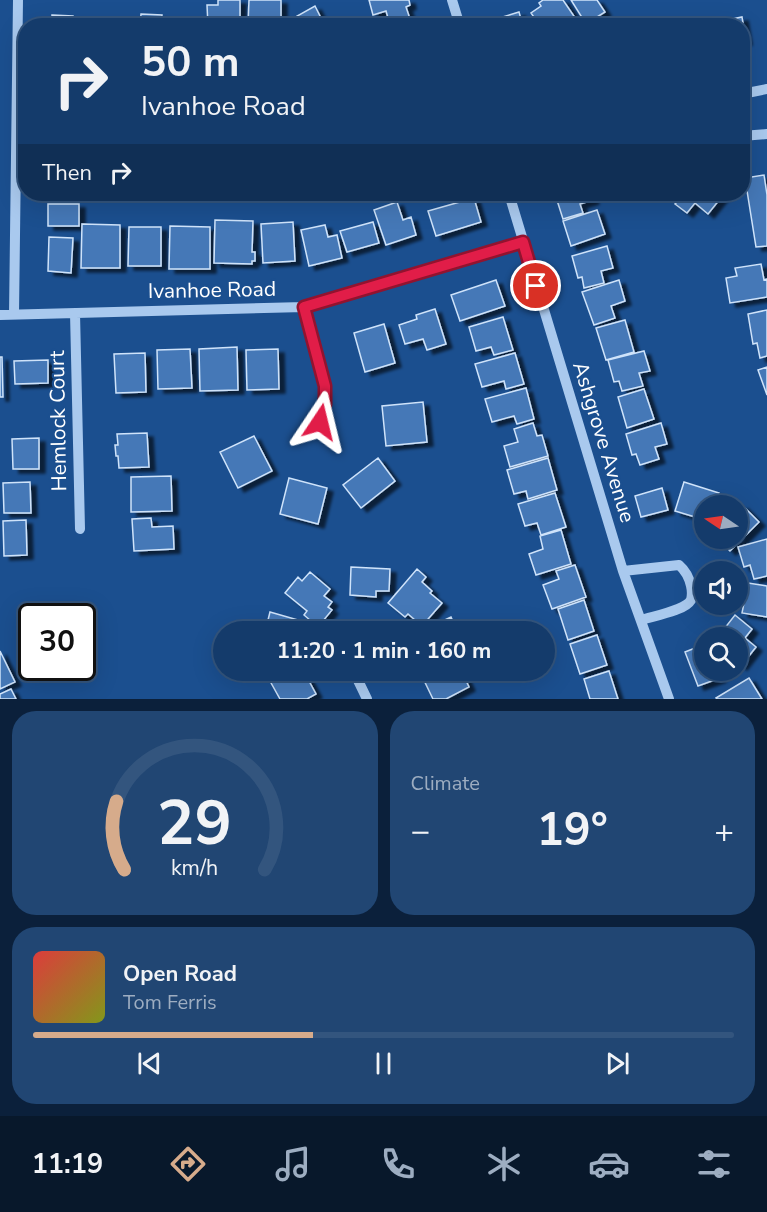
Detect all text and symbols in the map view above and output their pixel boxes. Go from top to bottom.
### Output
text: 50 m [141,34,240,91]
icon: right [42,42,120,120]
text: Ivanhoe Road [141,88,306,125]
icon: right [104,156,137,189]
text: Then [42,158,92,188]
pin [510,260,561,311]
icon: arrive [519,269,552,302]
street label: Ivanhoe Road [148,275,276,305]
street label: Hemlock Court [43,350,73,492]
street label: Ashgrove Avenue [566,358,642,526]
position arrow [288,390,352,454]
north arrow [694,495,748,549]
map controls [694,495,748,681]
button: sound [694,561,748,615]
speed limit sign: 30 [18,603,96,681]
button: search [694,627,748,681]
text: 11:20 · 1 min · 160 m [277,636,491,666]
text: Climate [411,770,480,797]
text: 29 [157,781,232,866]
text: 19° [537,800,608,861]
text: − [411,809,430,854]
text: + [714,809,734,854]
text: km/h [171,853,218,883]
text: Open Road [123,959,237,989]
text: Tom Ferris [123,989,217,1016]
icon: previous [133,1047,166,1080]
icon: pause [367,1047,400,1080]
icon: next [601,1047,634,1080]
icon: directions [167,1143,209,1185]
icon: music [272,1143,314,1185]
icon: phone [377,1143,419,1185]
icon: climate [483,1143,525,1185]
icon: car [588,1143,630,1185]
icon: filters [693,1143,735,1185]
text: 11:19 [32,1146,103,1183]

